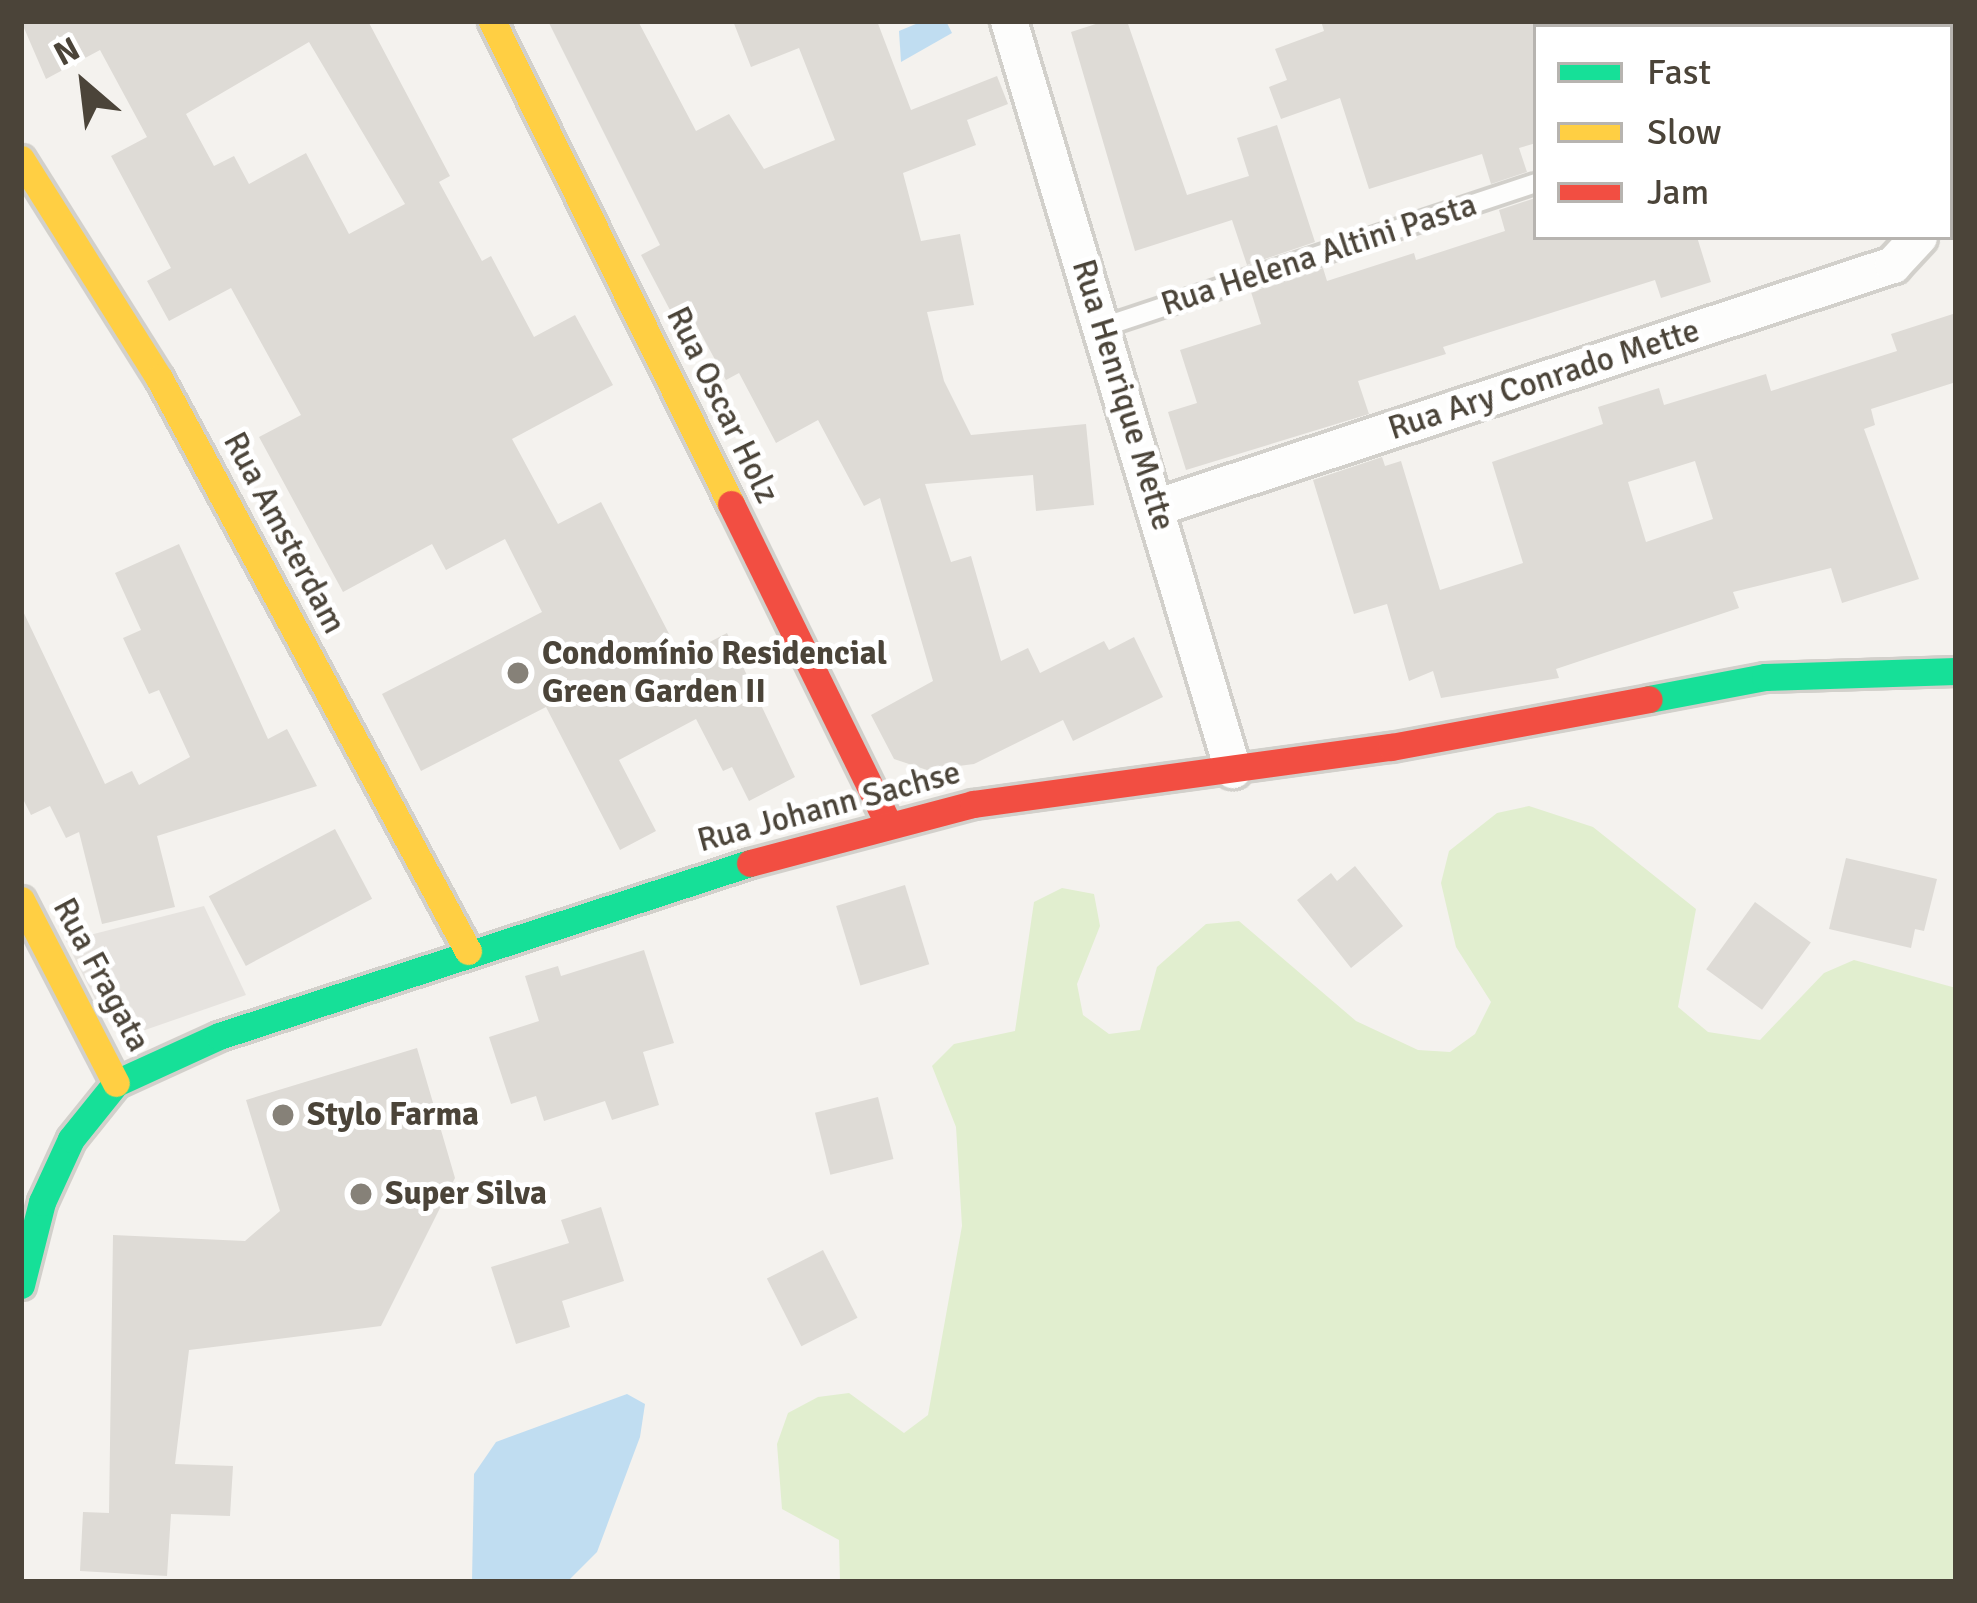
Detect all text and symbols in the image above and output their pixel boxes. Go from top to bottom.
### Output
north arrow [24,24,144,144]
legend [1533,24,1953,240]
text: N [47,28,87,75]
text: Fast [1647,50,1711,95]
text: Slow [1647,110,1722,155]
text: Jam [1647,170,1709,215]
street label: Rua Helena Altini Pasta [1156,185,1482,325]
street label: Rua Henrique Mette [1063,255,1183,535]
street label: Rua Oscar Holz [657,300,787,510]
street label: Rua Ary Conrado Mette [1383,311,1705,449]
street label: Rua Amsterdam [214,426,354,640]
place label: Condomínio Residencial Green Garden II [542,634,887,712]
marker: Condomínio Residencial Green Garden II [505,660,531,686]
street label: Rua Johann Sachse [693,753,965,861]
street label: Rua Fragata [44,891,158,1059]
place label: Stylo Farma [307,1095,479,1135]
marker: Stylo Farma [270,1102,296,1128]
place label: Super Silva [385,1174,547,1214]
marker: Super Silva [348,1181,374,1207]

